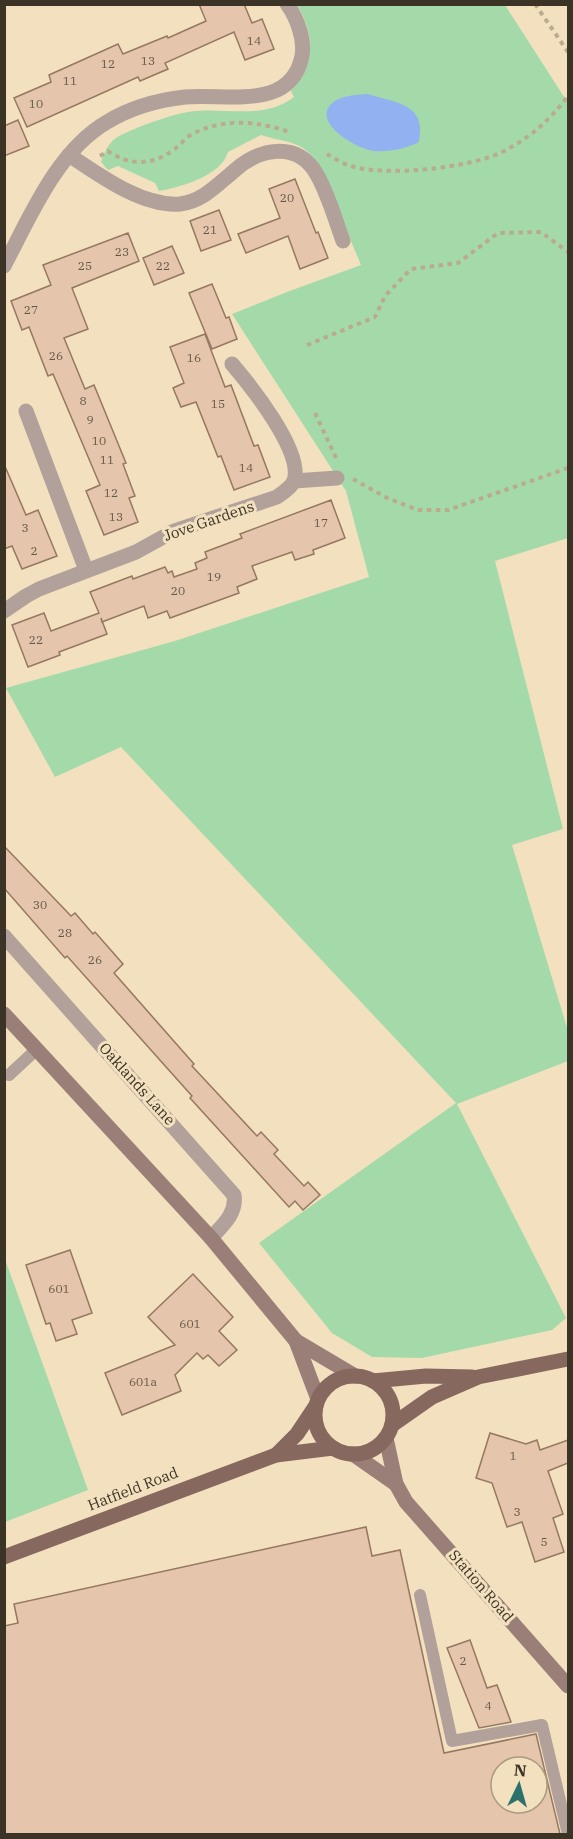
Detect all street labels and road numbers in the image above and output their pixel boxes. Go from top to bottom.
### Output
street label: Jove Gardens [161,496,256,545]
street label: Oaklands Lane [95,1038,179,1129]
street label: Hatfield Road [85,1463,181,1515]
street label: Station Road [445,1546,518,1626]

